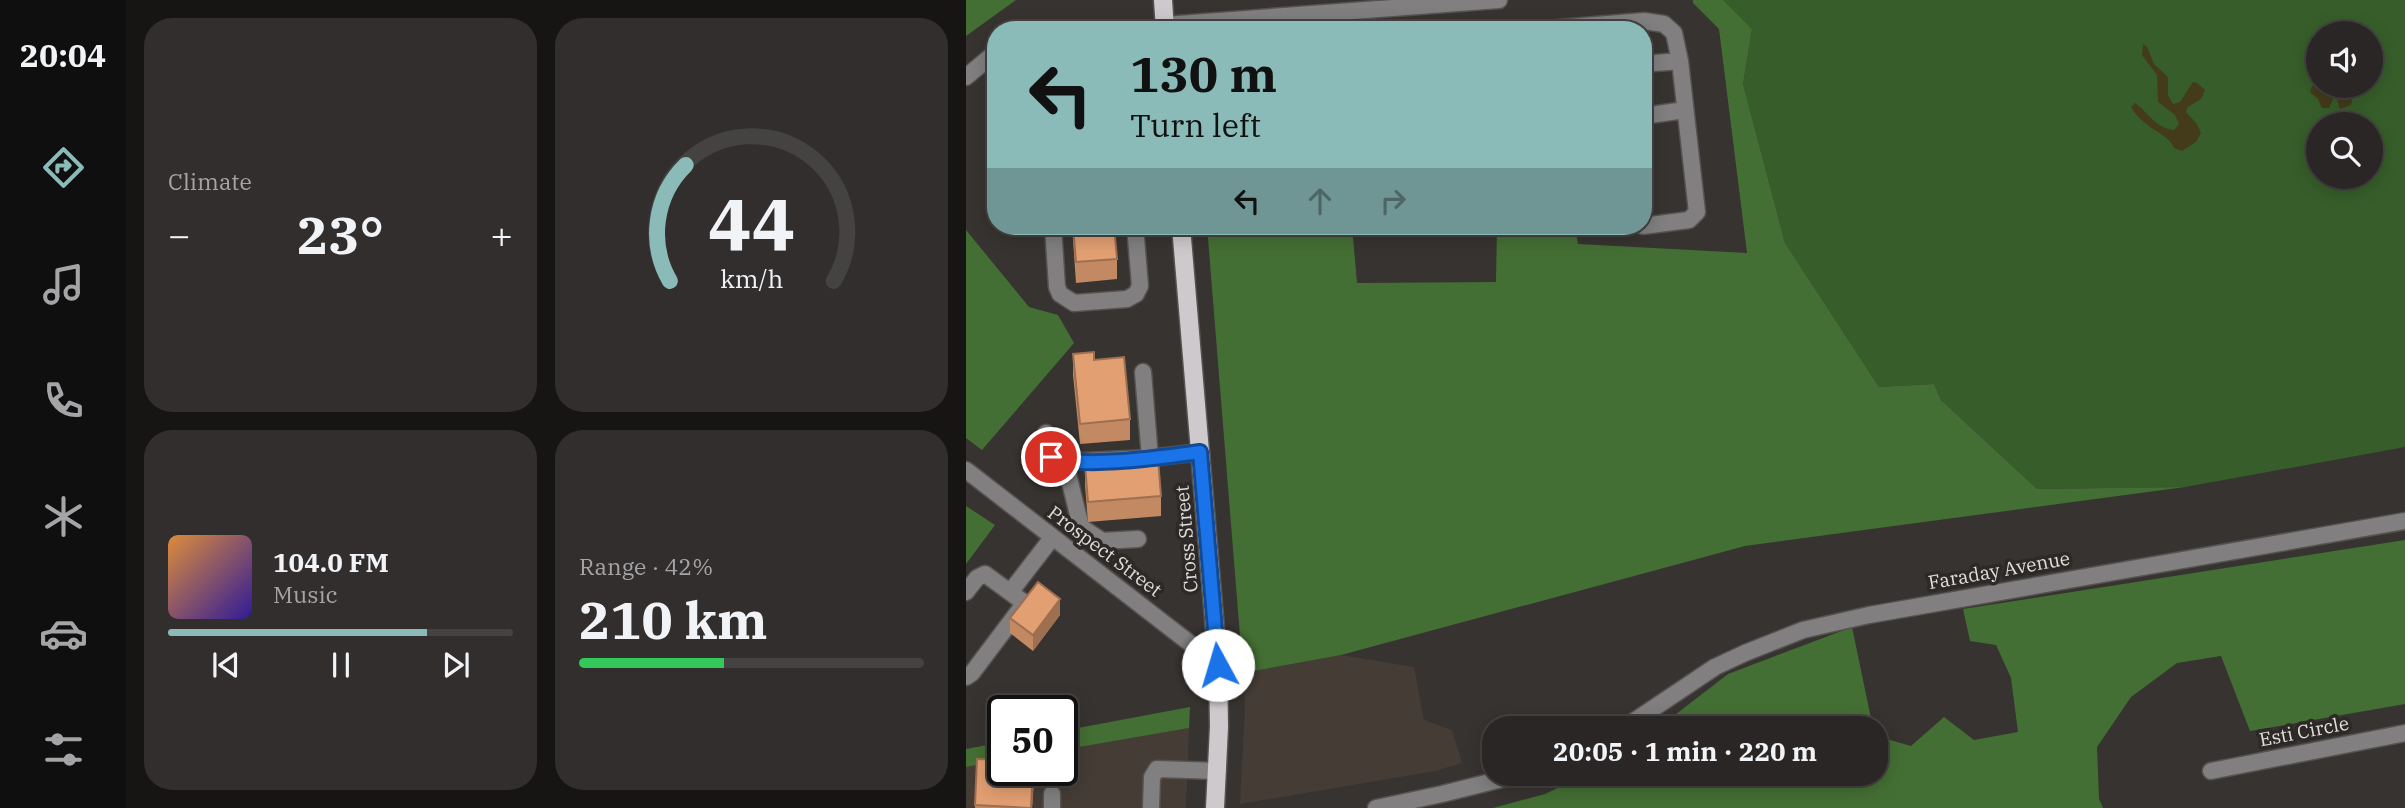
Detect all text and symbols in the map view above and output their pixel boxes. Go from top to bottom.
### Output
map controls [2306,21,2383,189]
button: sound [2306,21,2383,98]
text: 20:04 [20,34,106,76]
text: 130 m [1130,42,1277,105]
icon: left [1015,49,1106,140]
text: Turn left [1130,104,1261,146]
button: search [2306,112,2383,189]
icon: directions [39,143,88,192]
text: Climate [168,166,252,196]
text: 44 [708,176,795,271]
icon: left [1228,182,1266,220]
icon: ahead [1301,182,1339,220]
icon: right [1374,182,1412,220]
text: 23° [297,201,384,268]
text: − [168,210,191,259]
text: + [490,210,513,259]
icon: music [39,260,88,309]
text: km/h [720,262,783,295]
icon: phone [39,376,88,425]
pin [1021,427,1081,487]
icon: arrive [1032,438,1070,476]
street label: Cross Street [1169,484,1203,594]
icon: climate [39,492,88,541]
street label: Prospect Street [1043,500,1167,602]
text: 104.0 FM [273,545,389,579]
street label: Faraday Avenue [1926,546,2072,594]
text: Range · 42% [579,551,713,581]
text: Music [273,579,338,609]
text: 210 km [579,586,768,653]
icon: car [39,609,88,658]
position arrow [1181,628,1255,702]
icon: previous [207,646,245,684]
icon: pause [322,646,360,684]
icon: next [437,646,475,684]
speed limit sign: 50 [987,695,1078,786]
street label: Esti Circle [2257,711,2351,751]
icon: filters [39,725,88,774]
text: 20:05 · 1 min · 220 m [1553,734,1817,768]

